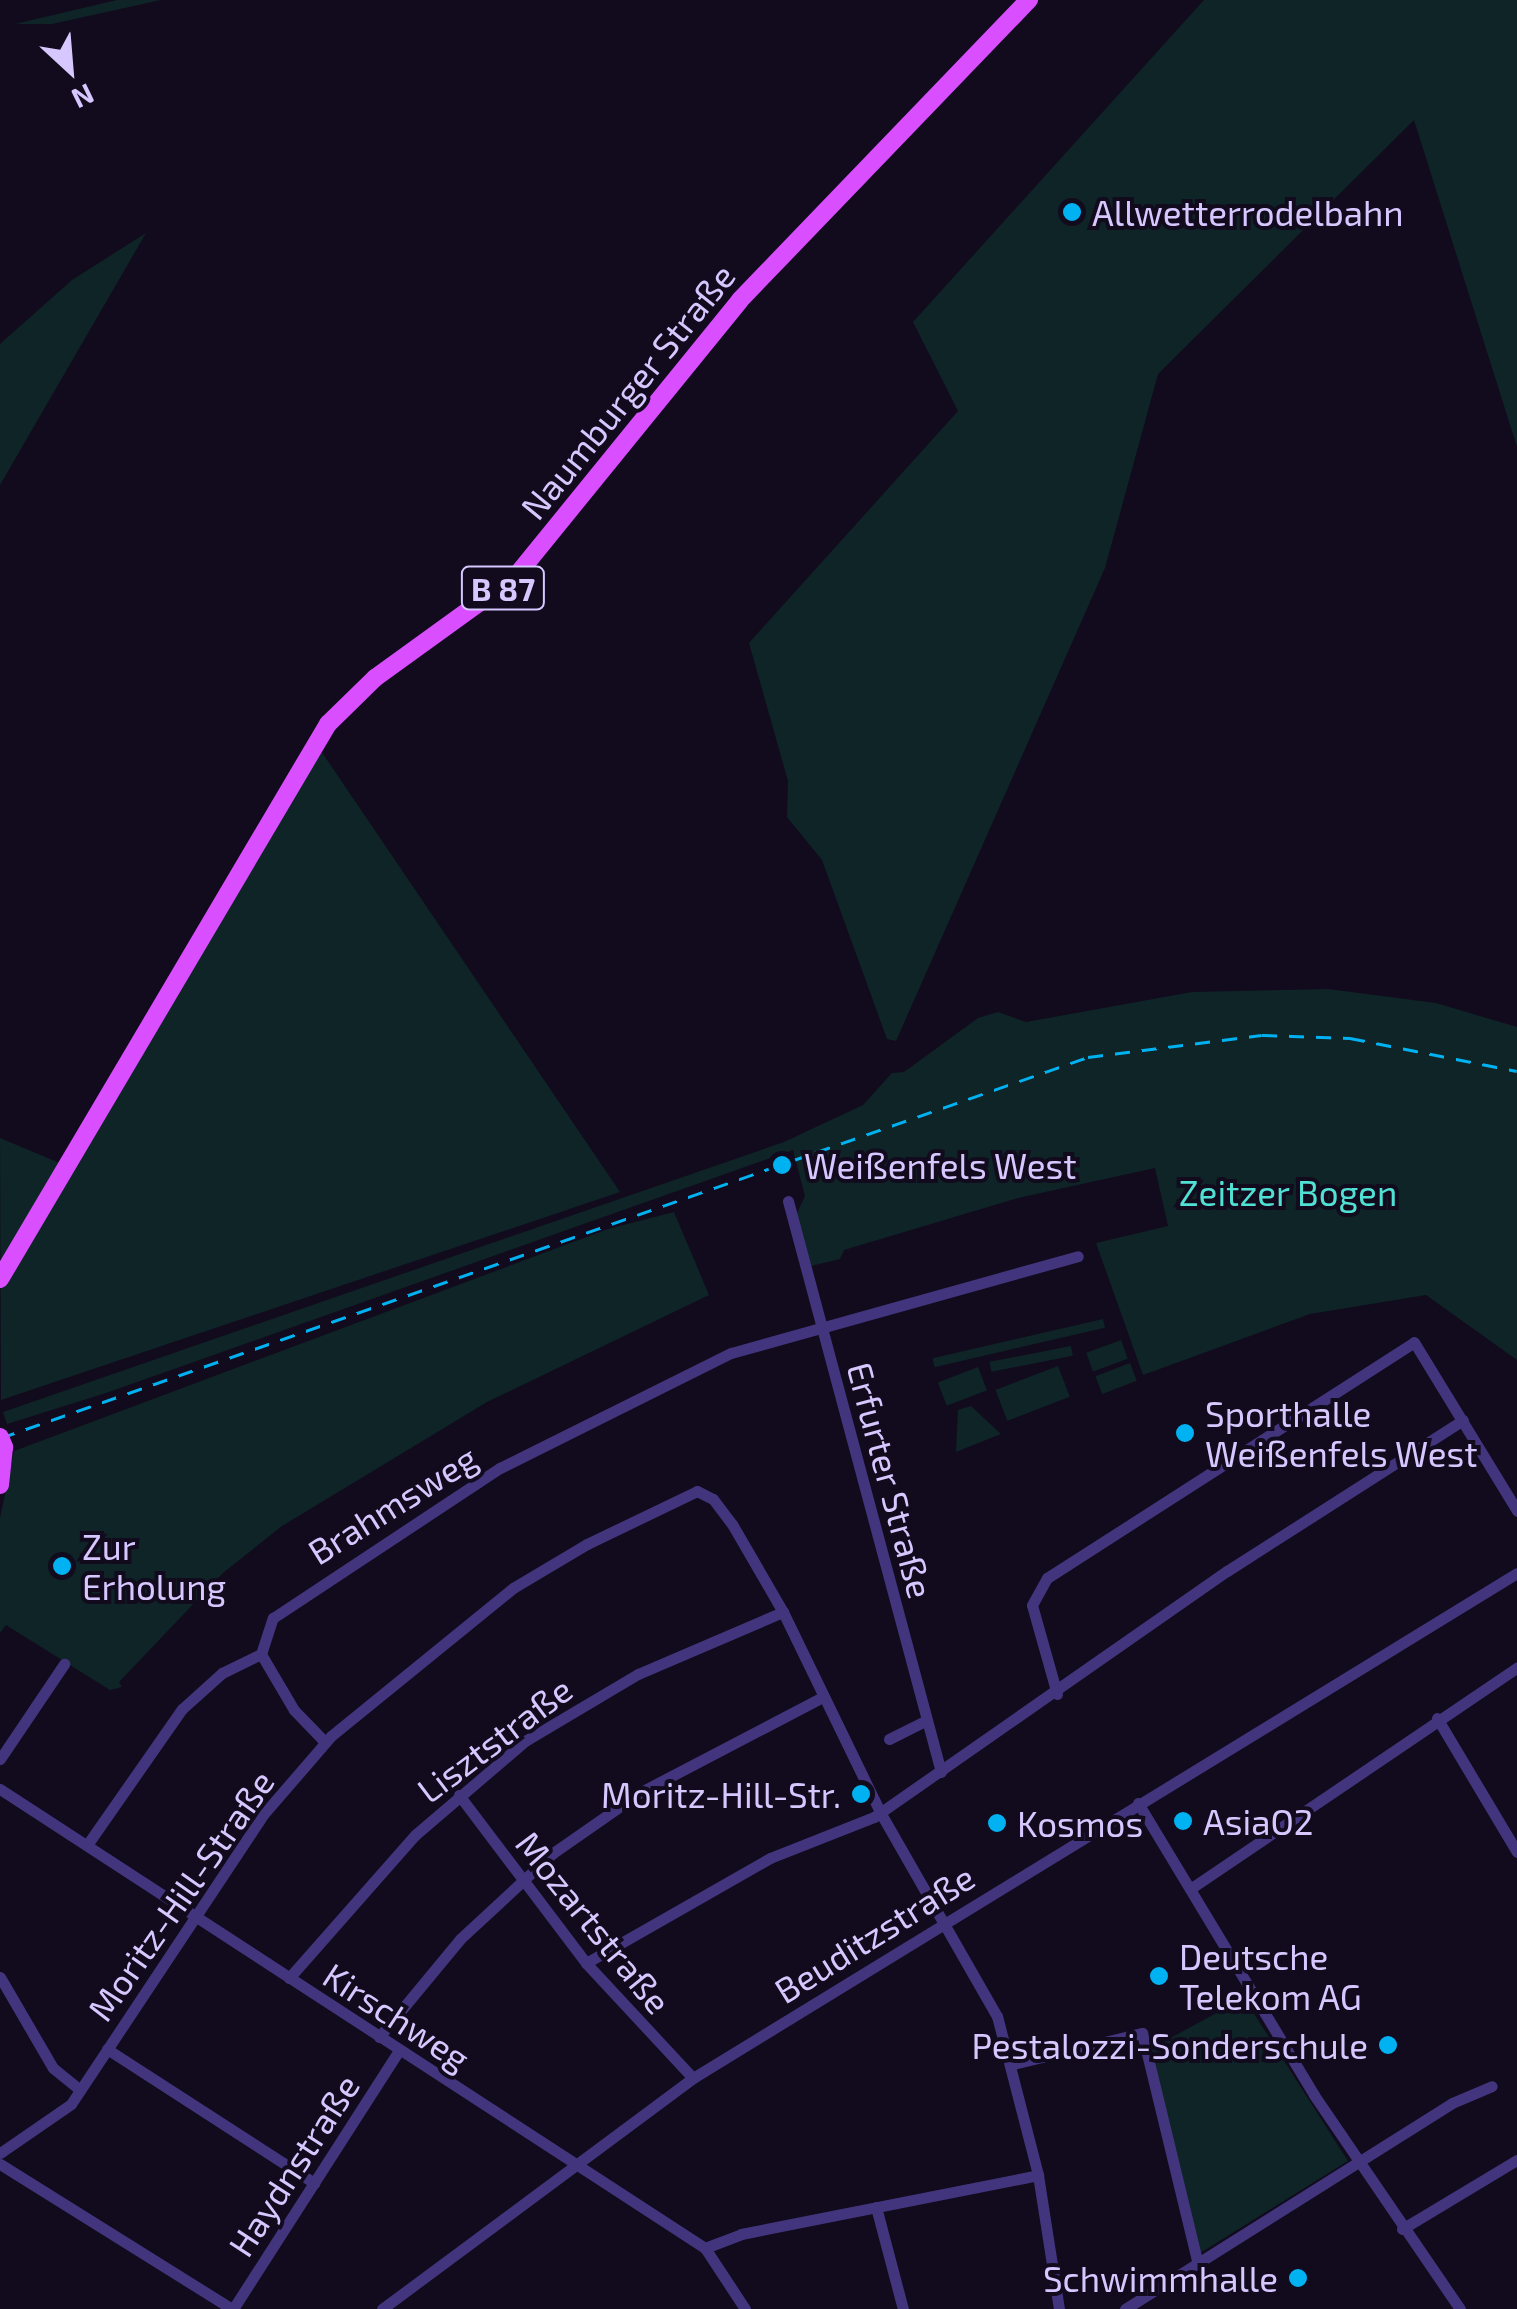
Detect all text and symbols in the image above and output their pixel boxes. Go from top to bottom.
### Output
north arrow [20,20,120,120]
text: N [67,77,100,117]
place label: Allwetterrodelbahn [1092,191,1404,233]
marker: Allwetterrodelbahn [1061,201,1083,223]
street label: Naumburger Straße [511,255,743,527]
road number: B 87 [460,561,546,615]
place label: Weißenfels West [804,1144,1077,1186]
marker: Weißenfels West [769,1152,795,1178]
park label: Zeitzer Bogen [1178,1171,1398,1213]
street label: Erfurter Straße [839,1357,943,1603]
place label: Sporthalle Weißenfels West [1205,1392,1478,1474]
marker: Sporthalle Weißenfels West [1174,1422,1196,1444]
street label: Brahmsweg [300,1436,484,1572]
place label: Zur Erholung [82,1525,226,1607]
marker: Zur Erholung [51,1555,73,1577]
street label: Lisztstraße [409,1667,579,1811]
street label: Moritz-Hill-Straße [78,1762,282,2028]
place label: Moritz-Hill-Str. [601,1773,841,1815]
marker: Moritz-Hill-Str. [850,1783,872,1805]
place label: AsiaO2 [1203,1800,1313,1842]
place label: Kosmos [1017,1802,1143,1844]
marker: AsiaO2 [1172,1810,1194,1832]
marker: Kosmos [986,1812,1008,1834]
street label: Mozartstraße [508,1823,680,2021]
street label: Beuditzstraße [767,1855,981,2011]
place label: Deutsche Telekom AG [1179,1935,1363,2017]
street label: Kirschweg [316,1953,478,2079]
marker: Deutsche Telekom AG [1148,1965,1170,1987]
place label: Pestalozzi-Sonderschule [971,2024,1368,2066]
marker: Pestalozzi-Sonderschule [1377,2034,1399,2056]
street label: Haydnstraße [219,2066,367,2264]
place label: Schwimmhalle [1043,2257,1278,2299]
marker: Schwimmhalle [1287,2267,1309,2289]

